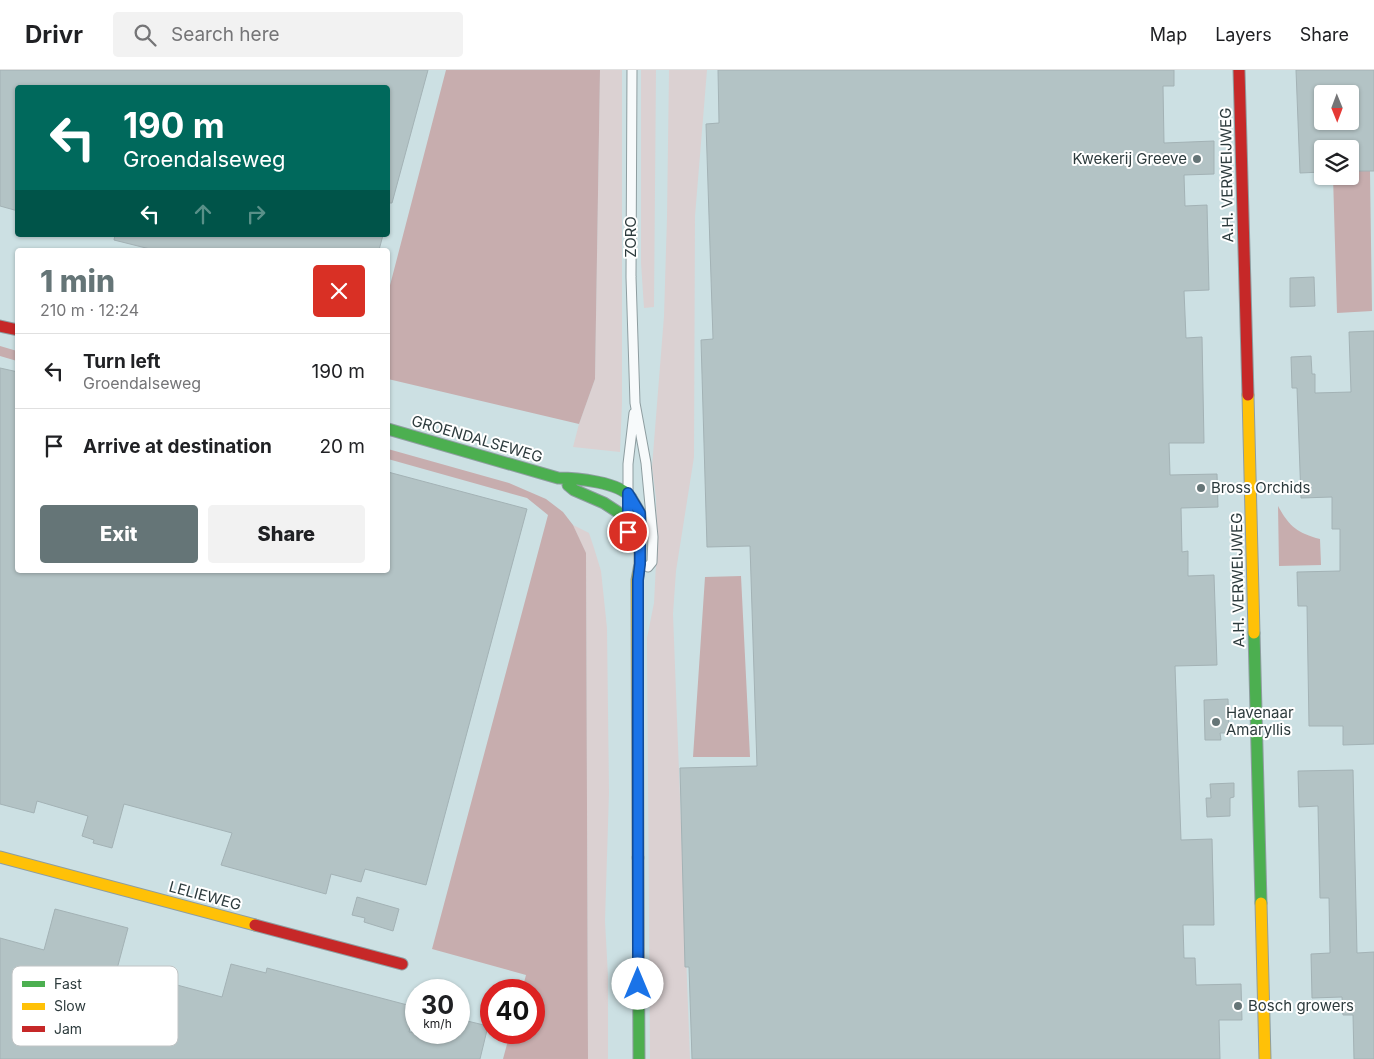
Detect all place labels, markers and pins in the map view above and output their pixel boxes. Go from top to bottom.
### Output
place label: Kwekerij Greeve [1072,149,1187,168]
marker: Kwekerij Greeve [1191,153,1203,165]
place label: Bross Orchids [1211,478,1310,497]
marker: Bross Orchids [1195,482,1207,494]
pin [607,511,649,553]
place label: Havenaar Amaryllis [1226,703,1294,739]
marker: Havenaar Amaryllis [1210,716,1222,728]
place label: Bosch growers [1248,996,1354,1015]
marker: Bosch growers [1232,1000,1244,1012]

